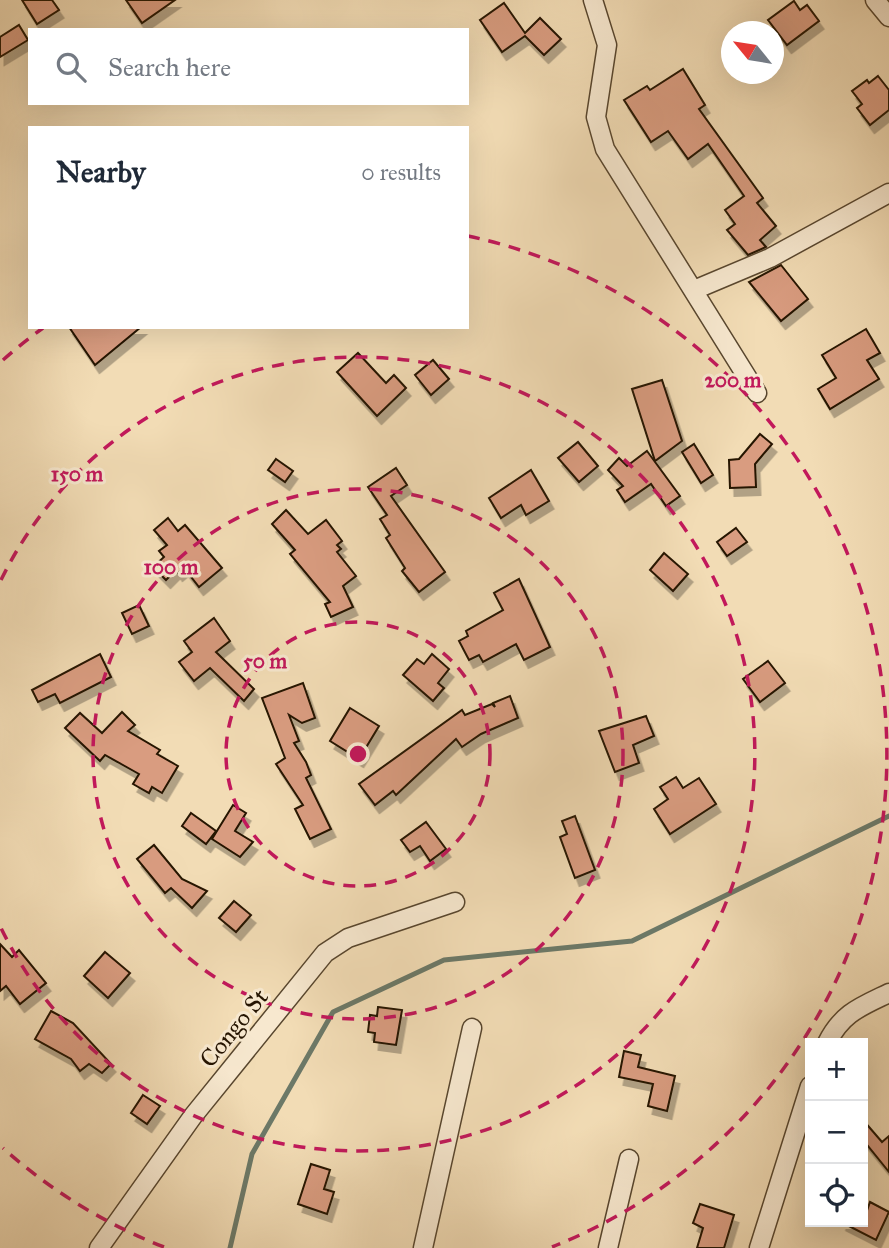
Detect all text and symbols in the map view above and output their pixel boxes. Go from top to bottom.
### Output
north arrow [721,21,784,84]
search box [28,28,469,105]
icon: search [52,48,90,86]
text: Search here [108,51,231,83]
text: Nearby [56,154,146,190]
text: 0 results [361,158,441,186]
text: 200 m [705,367,762,393]
text: 150 m [51,461,103,487]
text: 100 m [144,554,199,580]
text: 50 m [243,648,287,674]
centre of rings [346,742,370,766]
street label: Congo St [193,982,275,1073]
map controls [805,1038,868,1227]
button: + [805,1038,868,1101]
button: − [805,1101,868,1164]
button: locate [805,1164,868,1227]

